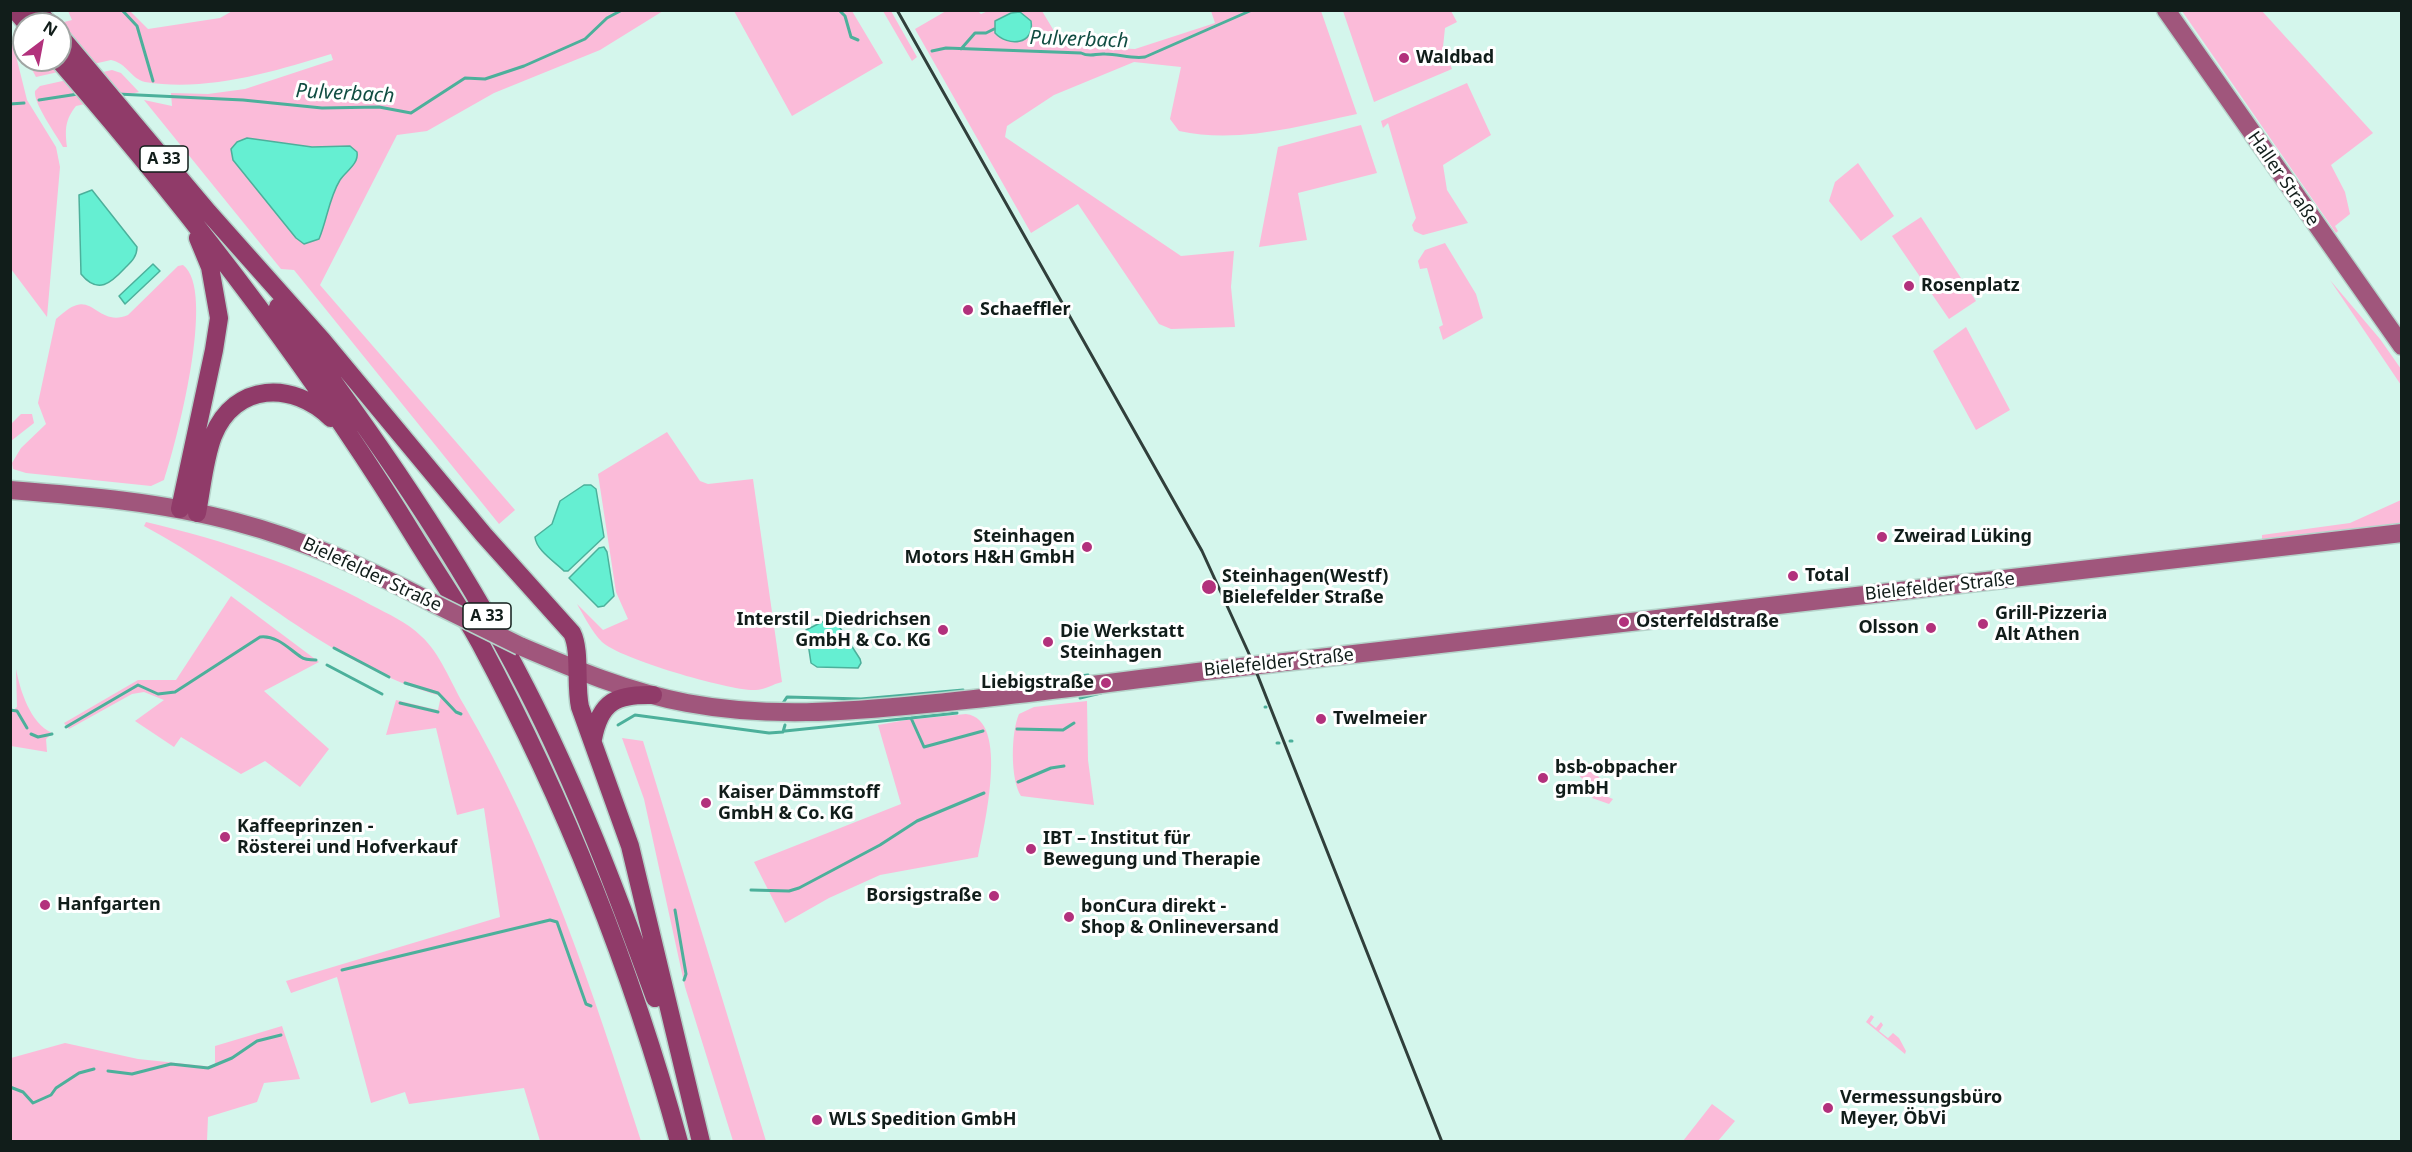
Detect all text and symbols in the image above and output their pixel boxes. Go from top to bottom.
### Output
north arrow [12,12,72,72]
text: N [39,16,62,41]
water label: Pulverbach [1029,26,1129,54]
place label: Waldbad [1416,47,1494,69]
marker: Waldbad [1397,51,1411,65]
water label: Pulverbach [295,79,395,109]
street label: Haller Straße [2243,128,2323,230]
road number: A 33 [140,146,188,172]
place label: Rosenplatz [1921,275,2020,297]
marker: Rosenplatz [1902,279,1916,293]
place label: Schaeffler [980,299,1071,321]
marker: Schaeffler [961,303,975,317]
place label: Steinhagen Motors H&H GmbH [905,526,1075,568]
place label: Zweirad Lüking [1894,526,2032,548]
marker: Zweirad Lüking [1875,530,1889,544]
street label: Bielefelder Straße [299,533,445,617]
marker: Steinhagen Motors H&H GmbH [1080,540,1094,554]
place label: Total [1805,565,1849,587]
place label: Steinhagen(Westf) Bielefelder Straße [1222,566,1388,608]
street label: Bielefelder Straße [1864,568,2016,606]
marker: Total [1786,569,1800,583]
marker: Steinhagen(Westf) Bielefelder Straße [1200,578,1218,596]
road number: A 33 [463,603,511,629]
place label: Grill-Pizzeria Alt Athen [1995,603,2107,646]
place label: Interstil - Diedrichsen GmbH & Co. KG [736,609,931,652]
place label: Osterfeldstraße [1636,611,1779,633]
marker: Osterfeldstraße [1617,615,1631,629]
place label: Olsson [1858,617,1919,639]
marker: Grill-Pizzeria Alt Athen [1976,617,1990,631]
place label: Die Werkstatt Steinhagen [1060,621,1184,664]
marker: Olsson [1924,621,1938,635]
marker: Interstil - Diedrichsen GmbH & Co. KG [936,623,950,637]
marker: Die Werkstatt Steinhagen [1041,635,1055,649]
street label: Bielefelder Straße [1203,644,1355,682]
place label: Liebigstraße [981,672,1094,694]
marker: Liebigstraße [1099,676,1113,690]
place label: Twelmeier [1333,708,1427,730]
marker: Twelmeier [1314,712,1328,726]
place label: bsb-obpacher gmbH [1555,757,1677,800]
marker: bsb-obpacher gmbH [1536,771,1550,785]
place label: Kaiser Dämmstoff GmbH & Co. KG [718,782,880,824]
marker: Kaiser Dämmstoff GmbH & Co. KG [699,796,713,810]
place label: Kaffeeprinzen - Rösterei und Hofverkauf [237,816,457,858]
place label: IBT – Institut für Bewegung und Therapie [1043,828,1261,870]
marker: Kaffeeprinzen - Rösterei und Hofverkauf [218,830,232,844]
marker: IBT – Institut für Bewegung und Therapie [1024,842,1038,856]
place label: Borsigstraße [866,885,982,907]
marker: Borsigstraße [987,889,1001,903]
place label: Hanfgarten [57,894,161,916]
place label: bonCura direkt - Shop & Onlineversand [1081,896,1279,938]
marker: Hanfgarten [38,898,52,912]
marker: bonCura direkt - Shop & Onlineversand [1062,910,1076,924]
place label: Vermessungsbüro Meyer, ÖbVi [1840,1087,2002,1130]
marker: Vermessungsbüro Meyer, ÖbVi [1821,1101,1835,1115]
place label: WLS Spedition GmbH [829,1109,1016,1131]
marker: WLS Spedition GmbH [810,1113,824,1127]

